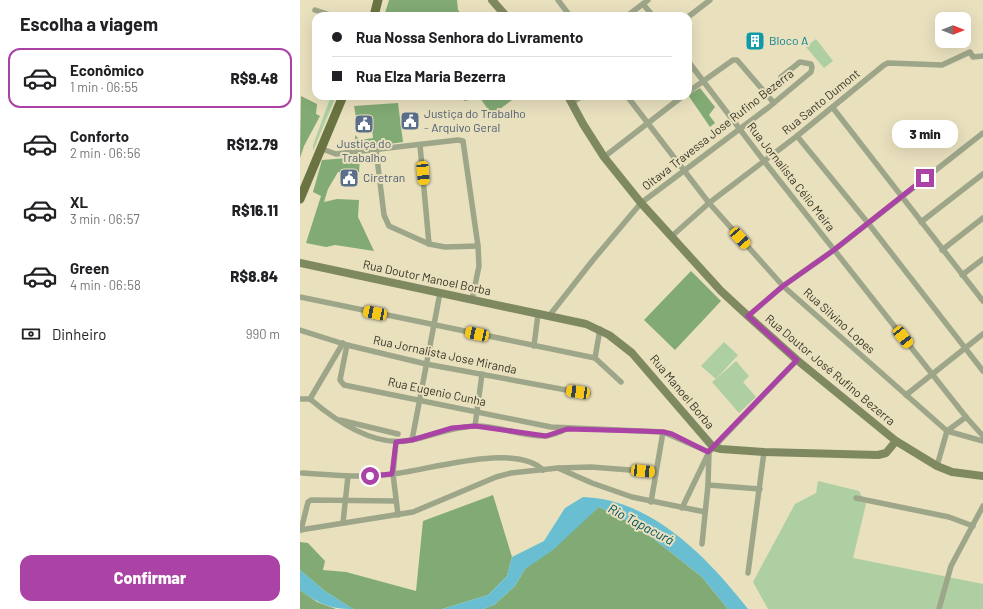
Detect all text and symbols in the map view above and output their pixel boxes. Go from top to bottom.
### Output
north arrow [935,12,971,48]
map controls [935,12,971,48]
text: Escolha a viagem [20,13,158,35]
text: Rua Nossa Senhora do Livramento [356,28,583,46]
building icon: Bloco A [744,30,766,52]
place label: Bloco A [769,33,808,47]
icon: car [22,60,58,96]
text: Econômico [70,61,144,79]
street label: Oitava Travessa Jose Rufino Bezerra [639,66,796,193]
street label: Rua Santo Dumont [779,66,862,137]
text: Rua Elza Maria Bezerra [356,67,506,85]
text: R$9.48 [231,69,278,87]
text: 1 min · 06:55 [70,79,138,95]
place label: Justiça do Trabalho - Arquivo Geral [424,106,526,134]
public building icon: Justiça do Trabalho - Arquivo Geral [399,110,421,132]
public building icon: Justiça do Trabalho [353,113,375,135]
street label: Rua Jornalista Célio Meira [745,119,839,234]
callout: 3 min [892,120,958,148]
icon: car [22,126,58,162]
text: 3 min [909,126,941,142]
text: Conforto [70,127,129,145]
text: R$12.79 [227,135,278,153]
place label: Justiça do Trabalho [337,136,391,164]
text: 2 min · 06:56 [70,145,140,161]
car [416,161,430,185]
public building icon: Ciretran [338,167,360,189]
route end [916,169,934,187]
place label: Ciretran [363,170,405,184]
icon: car [22,192,58,228]
text: XL [70,193,88,211]
text: R$16.11 [232,201,278,219]
text: 3 min · 06:57 [70,211,140,227]
car [728,225,752,251]
street label: Rua Doutor Manoel Borba [362,257,492,297]
icon: car [22,258,58,294]
text: Green [70,259,109,277]
text: R$8.84 [230,267,278,285]
text: 4 min · 06:58 [70,277,141,293]
street label: Rua Silvino Lopes [801,285,878,356]
car [362,305,388,321]
street label: Rua Doutor José Rufino Bezerra [763,311,898,428]
icon: cash [20,323,42,345]
car [891,324,915,350]
text: Dinheiro [52,325,107,343]
text: 990 m [246,326,280,342]
car [464,326,490,342]
street label: Rua Jornalista Jose Miranda [372,332,518,376]
street label: Rua Manoel Borba [648,351,718,431]
street label: Rua Eugenio Cunha [387,374,488,408]
car [565,384,591,400]
car [631,464,655,478]
route start [361,467,379,485]
water label: Rio Tapacurá [606,500,677,548]
button: Confirmar [20,555,280,601]

